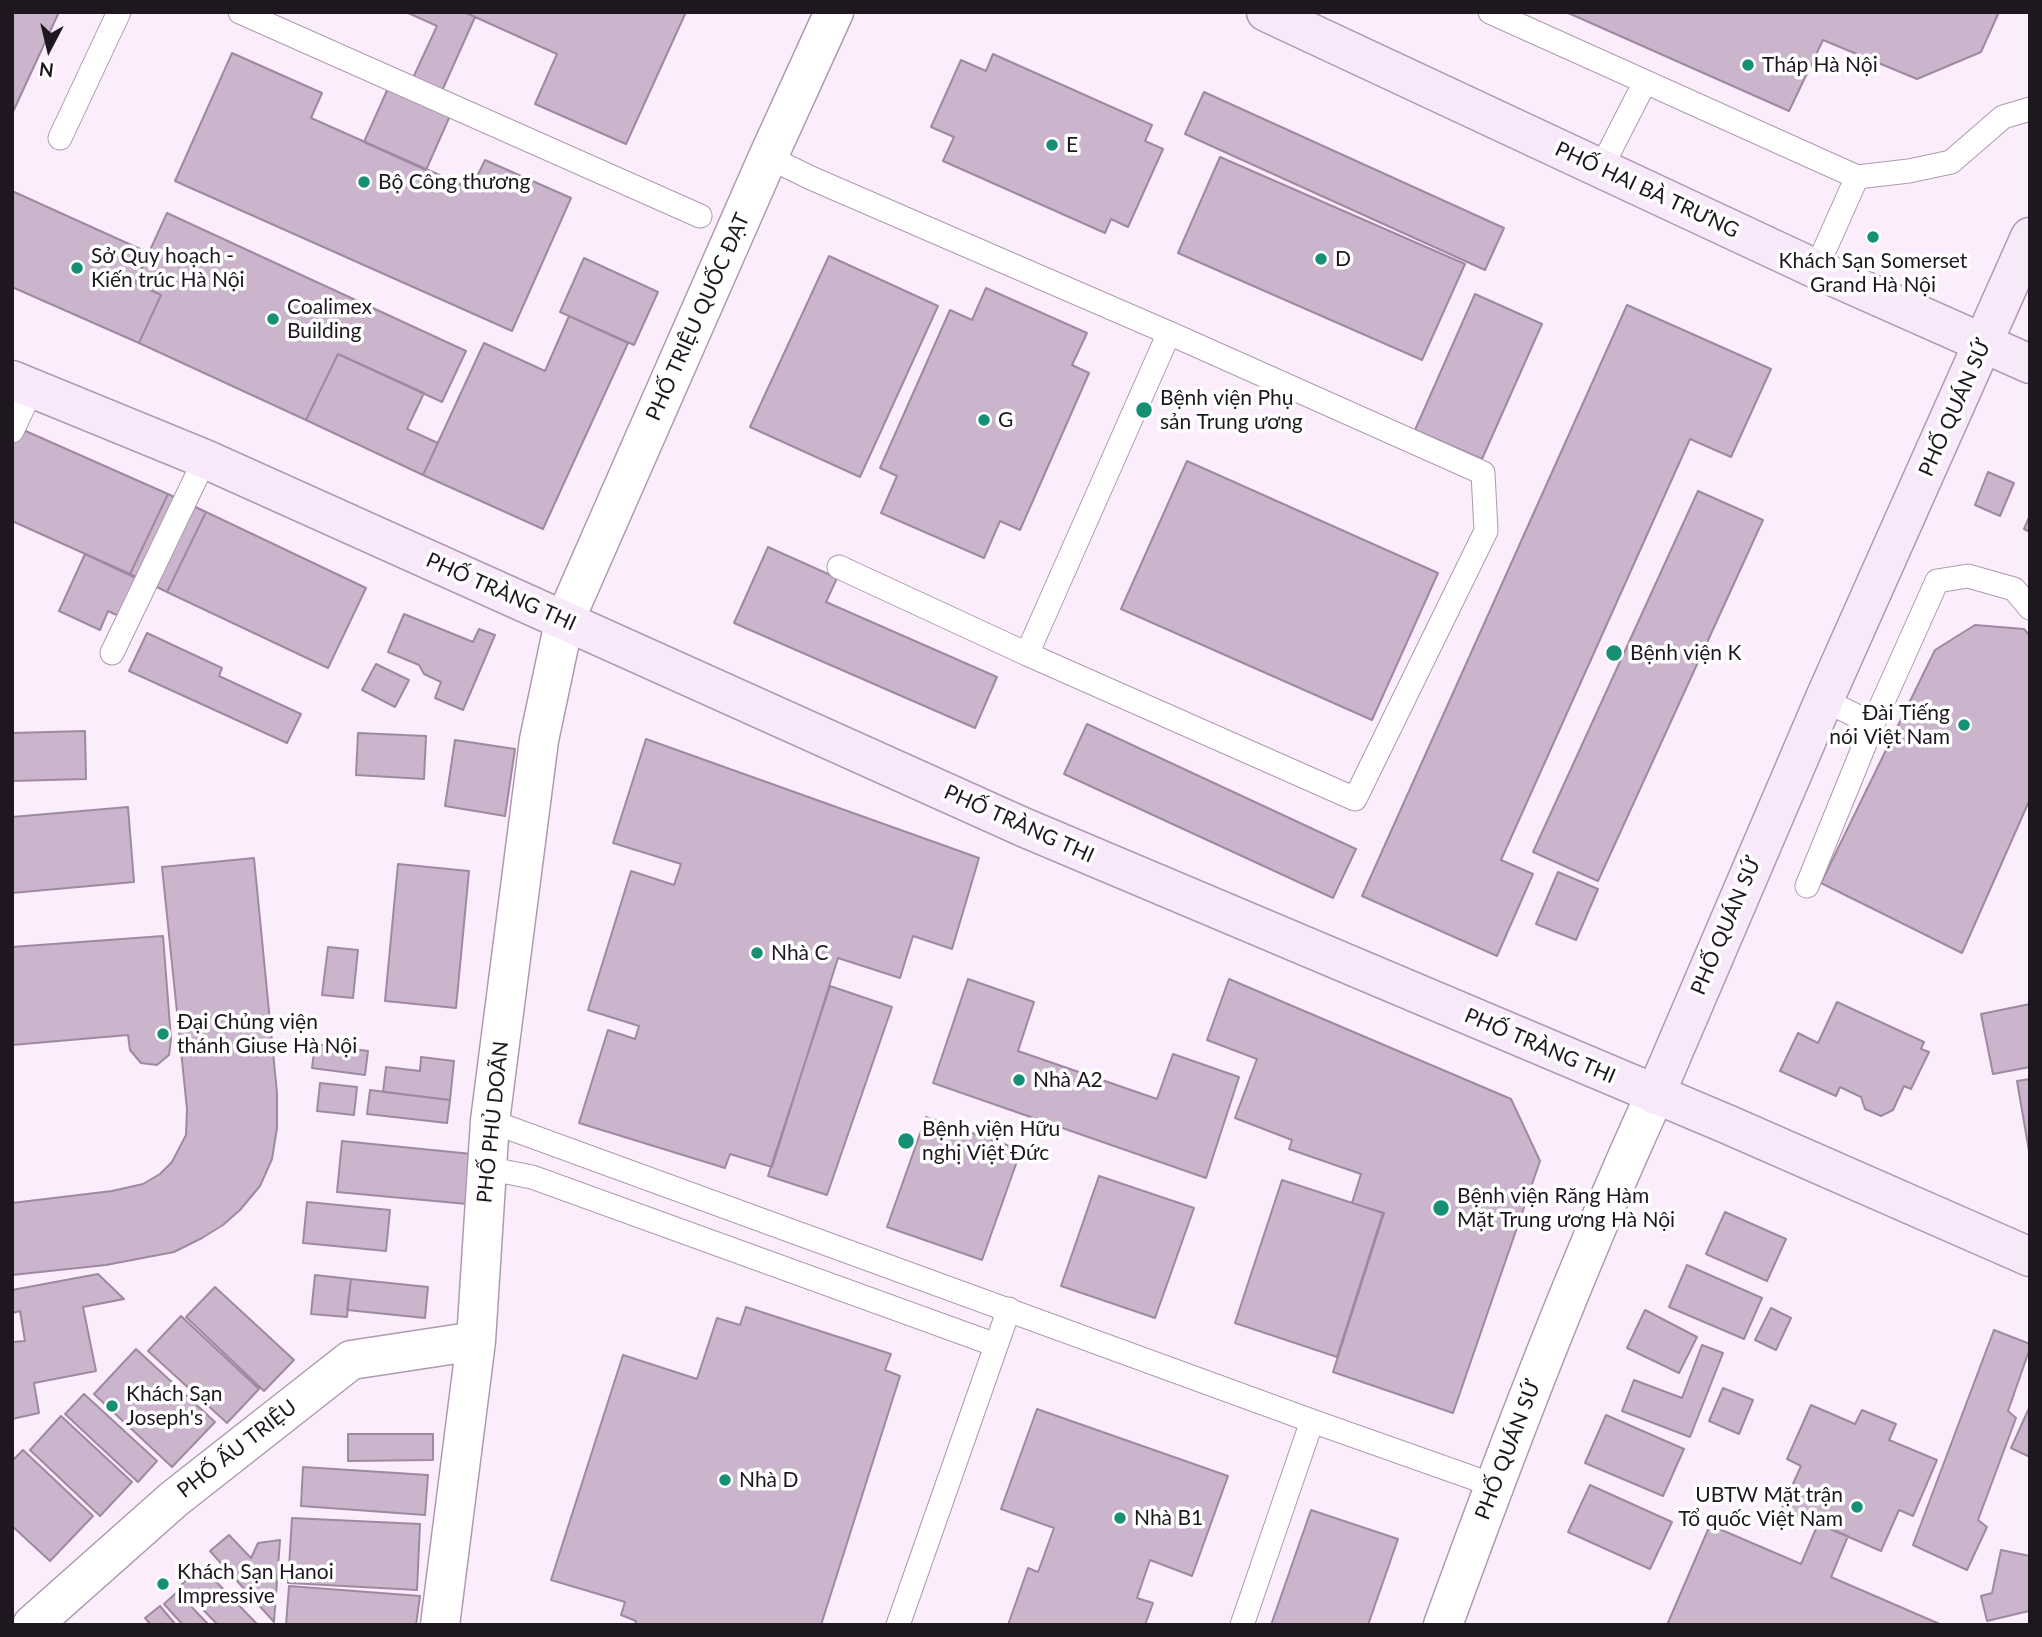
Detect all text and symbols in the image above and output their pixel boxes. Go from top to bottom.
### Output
north arrow [14,14,84,84]
place label: Tháp Hà Nội [1762,52,1878,78]
marker: Tháp Hà Nội [1740,57,1756,73]
text: N [38,58,55,83]
place label: E [1066,132,1078,158]
street label: PHỐ HAI BÀ TRƯNG [1551,136,1743,244]
marker: E [1044,137,1060,153]
place label: Bộ Công thương [378,169,530,195]
marker: Bộ Công thương [356,174,372,190]
street label: PHỐ TRIỆU QUỐC ĐẠT [641,209,755,425]
marker: Khách Sạn Somerset Grand Hà Nội [1865,229,1881,245]
place label: Sở Quy hoạch - Kiến trúc Hà Nội [91,243,245,293]
place label: D [1335,246,1351,272]
place label: Khách Sạn Somerset Grand Hà Nội [1779,248,1967,298]
marker: D [1313,251,1329,267]
marker: Sở Quy hoạch - Kiến trúc Hà Nội [69,260,85,276]
place label: Coalimex Building [287,294,372,344]
marker: Coalimex Building [265,311,281,327]
street label: PHỐ QUÁN SỨ [1914,336,1996,480]
place label: Bệnh viện Phụ sản Trung ương [1160,385,1303,435]
marker: Bệnh viện Phụ sản Trung ương [1134,400,1154,420]
place label: G [998,407,1013,433]
marker: G [976,412,992,428]
street label: PHỐ TRÀNG THI [422,548,580,636]
place label: Bệnh viện K [1630,640,1741,666]
marker: Bệnh viện K [1604,643,1624,663]
place label: Đài Tiếng nói Việt Nam [1829,700,1950,750]
marker: Đài Tiếng nói Việt Nam [1956,717,1972,733]
street label: PHỐ TRÀNG THI [940,780,1098,868]
street label: PHỐ QUÁN SỨ [1686,853,1766,999]
place label: Nhà C [771,940,828,966]
marker: Nhà C [749,945,765,961]
street label: PHỐ TRÀNG THI [1461,1003,1619,1089]
place label: Đại Chủng viện thánh Giuse Hà Nội [177,1009,357,1059]
marker: Đại Chủng viện thánh Giuse Hà Nội [155,1026,171,1042]
street label: PHỐ PHỦ DOÃN [472,1040,514,1204]
place label: Nhà A2 [1033,1067,1103,1093]
marker: Nhà A2 [1011,1072,1027,1088]
place label: Bệnh viện Hữu nghị Việt Đức [922,1116,1060,1166]
marker: Bệnh viện Hữu nghị Việt Đức [896,1131,916,1151]
place label: Bệnh viện Răng Hàm Mặt Trung ương Hà Nội [1457,1183,1675,1233]
marker: Bệnh viện Răng Hàm Mặt Trung ương Hà Nội [1431,1198,1451,1218]
street label: PHỐ QUÁN SỨ [1470,1377,1546,1523]
place label: Khách Sạn Joseph's [126,1381,223,1431]
street label: PHỐ ẤU TRIỆU [172,1395,302,1503]
marker: Khách Sạn Joseph's [104,1398,120,1414]
place label: Nhà D [739,1467,798,1493]
marker: Nhà D [717,1472,733,1488]
place label: UBTW Mặt trận Tổ quốc Việt Nam [1678,1482,1843,1532]
marker: UBTW Mặt trận Tổ quốc Việt Nam [1849,1499,1865,1515]
place label: Nhà B1 [1134,1505,1203,1531]
marker: Nhà B1 [1112,1510,1128,1526]
place label: Khách Sạn Hanoi Impressive [177,1559,334,1609]
marker: Khách Sạn Hanoi Impressive [155,1576,171,1592]

